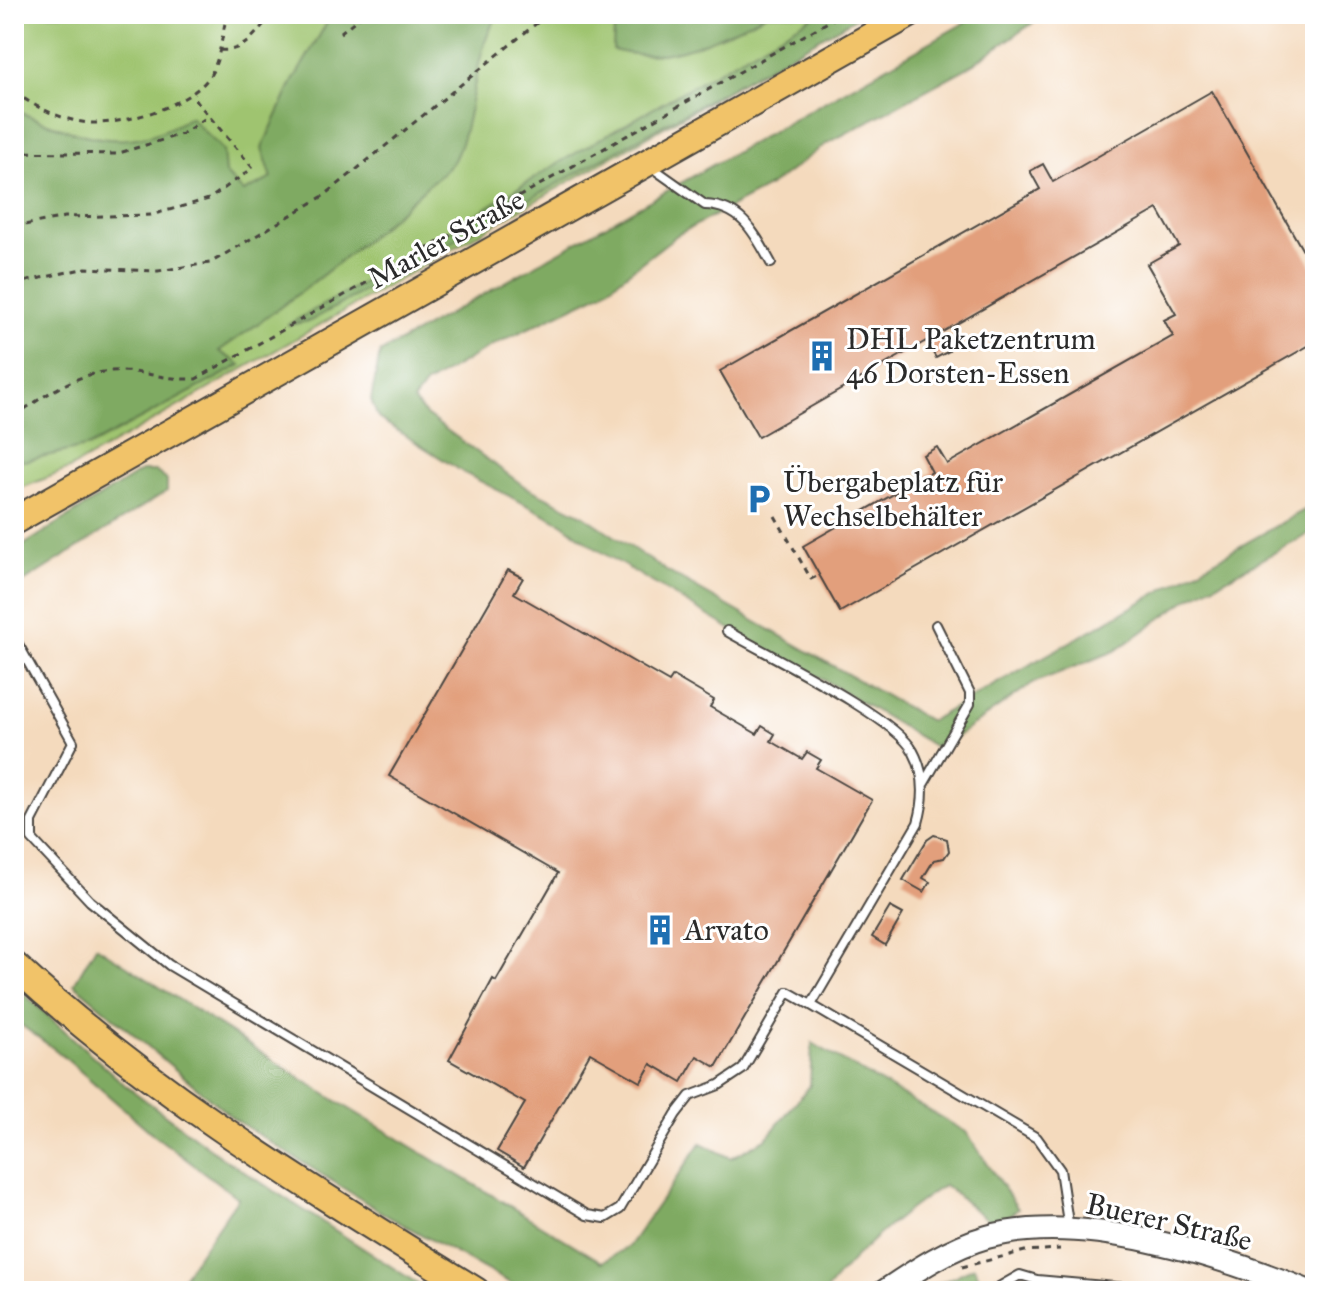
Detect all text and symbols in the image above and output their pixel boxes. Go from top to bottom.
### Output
street label: Marler Straße [362,181,530,297]
place label: DHL Paketzentrum 46 Dorsten-Essen [846,321,1096,391]
building icon: DHL Paketzentrum 46 Dorsten-Essen [805,339,839,373]
place label: Übergabeplatz für Wechselbehälter [783,464,1004,534]
parking icon: Übergabeplatz für Wechselbehälter [742,482,776,516]
place label: Arvato [682,912,769,948]
building icon: Arvato [643,913,677,947]
street label: Buerer Straße [1082,1185,1256,1259]

